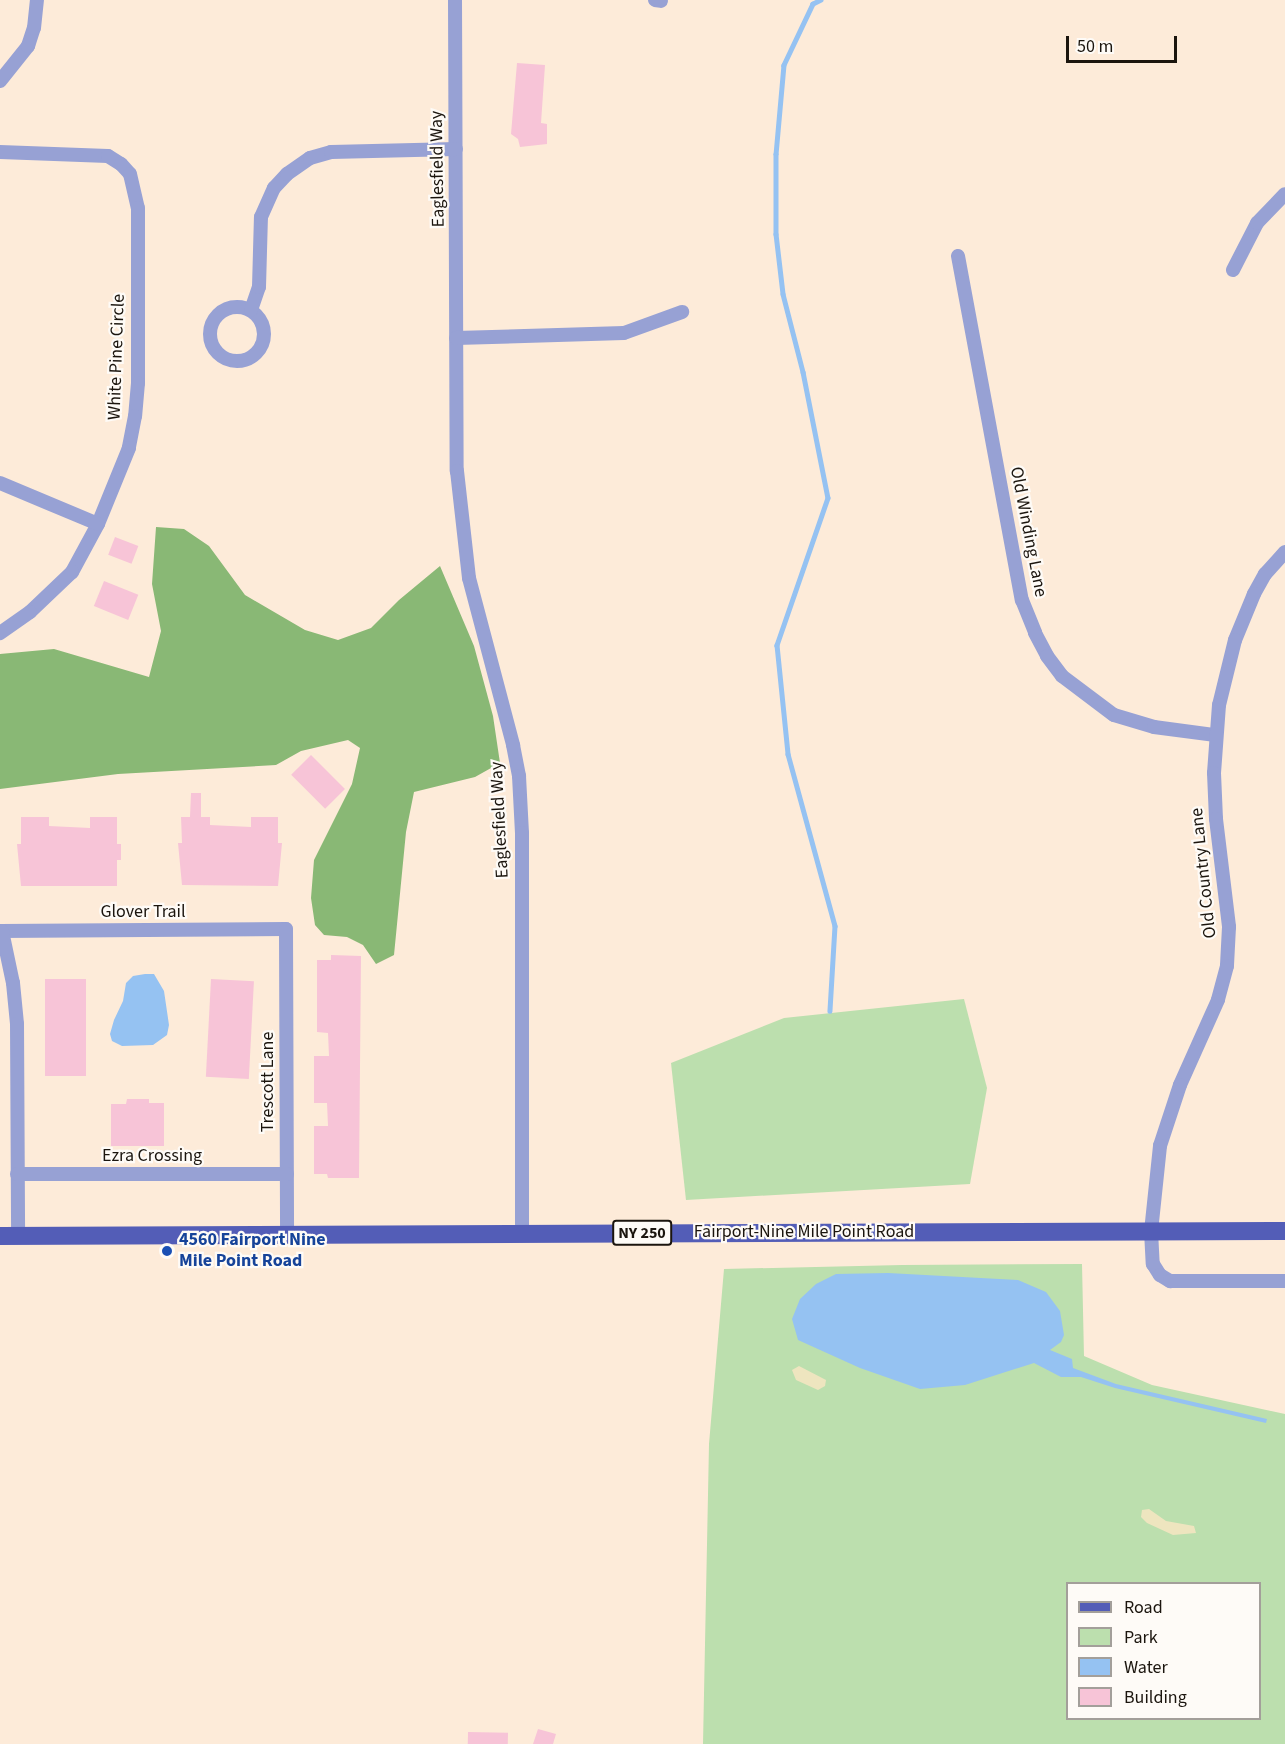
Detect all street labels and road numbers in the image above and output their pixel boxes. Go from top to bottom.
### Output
street label: Eaglesfield Way [426,110,450,228]
street label: White Pine Circle [104,294,130,420]
street label: Old Winding Lane [1005,465,1051,599]
street label: Eaglesfield Way [486,761,514,879]
street label: Old Country Lane [1186,807,1222,939]
street label: Glover Trail [100,901,186,923]
street label: Trescott Lane [257,1032,279,1132]
street label: Ezra Crossing [102,1145,202,1167]
road number: NY 250 [612,1220,672,1246]
street label: Fairport-Nine Mile Point Road [694,1221,914,1243]

